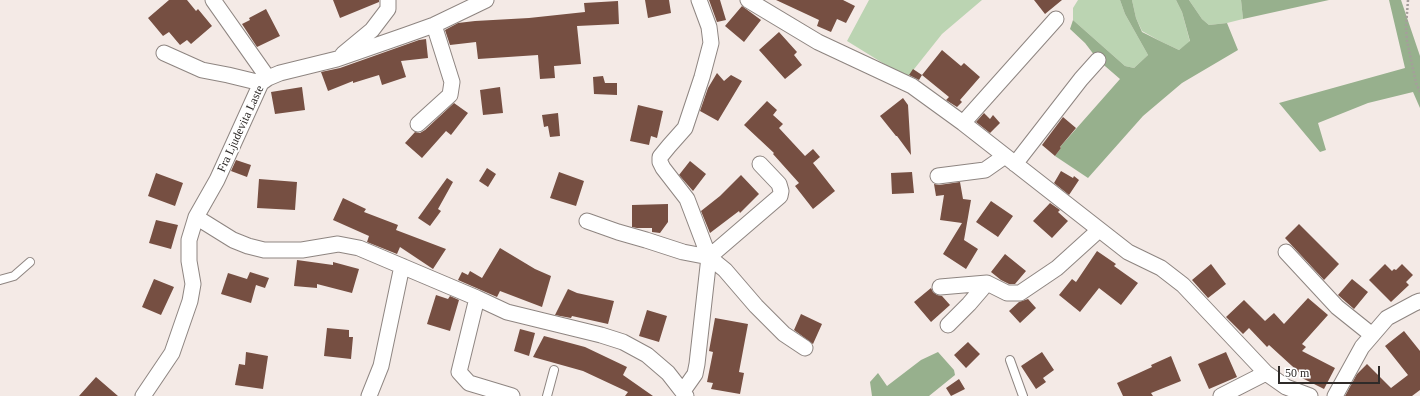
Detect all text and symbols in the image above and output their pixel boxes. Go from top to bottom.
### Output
street label: Fra Ljudevita Laste [215,83,267,175]
scale bar [1280,358,1382,384]
text: 50 m [1285,366,1309,380]

